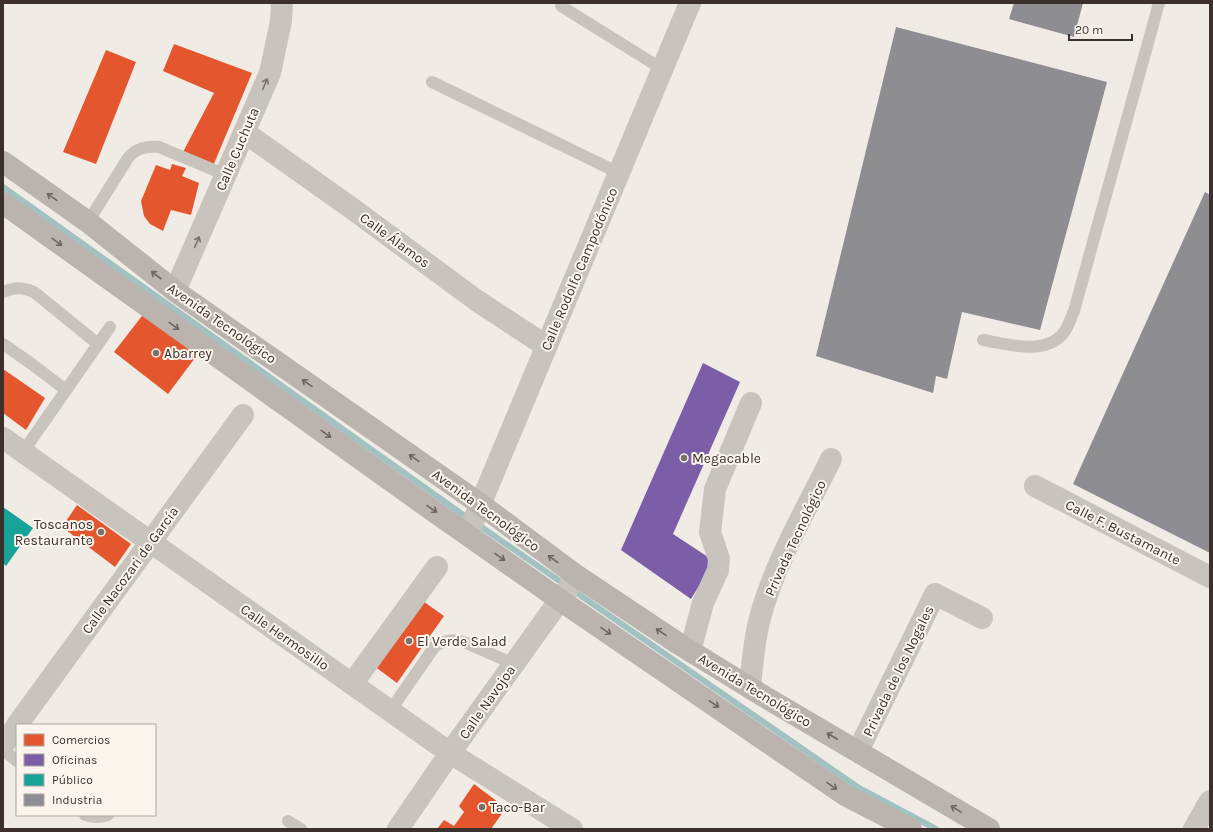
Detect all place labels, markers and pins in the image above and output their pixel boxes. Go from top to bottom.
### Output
place label: Abarrey [164,345,212,362]
marker: Abarrey [151,348,161,358]
place label: Megacable [692,450,761,467]
marker: Megacable [679,453,689,463]
place label: Toscanos Restaurante [15,516,93,549]
marker: Toscanos Restaurante [96,527,106,537]
place label: El Verde Salad [417,633,507,650]
marker: El Verde Salad [404,636,414,646]
place label: Taco-Bar [490,799,546,816]
marker: Taco-Bar [477,802,487,812]

